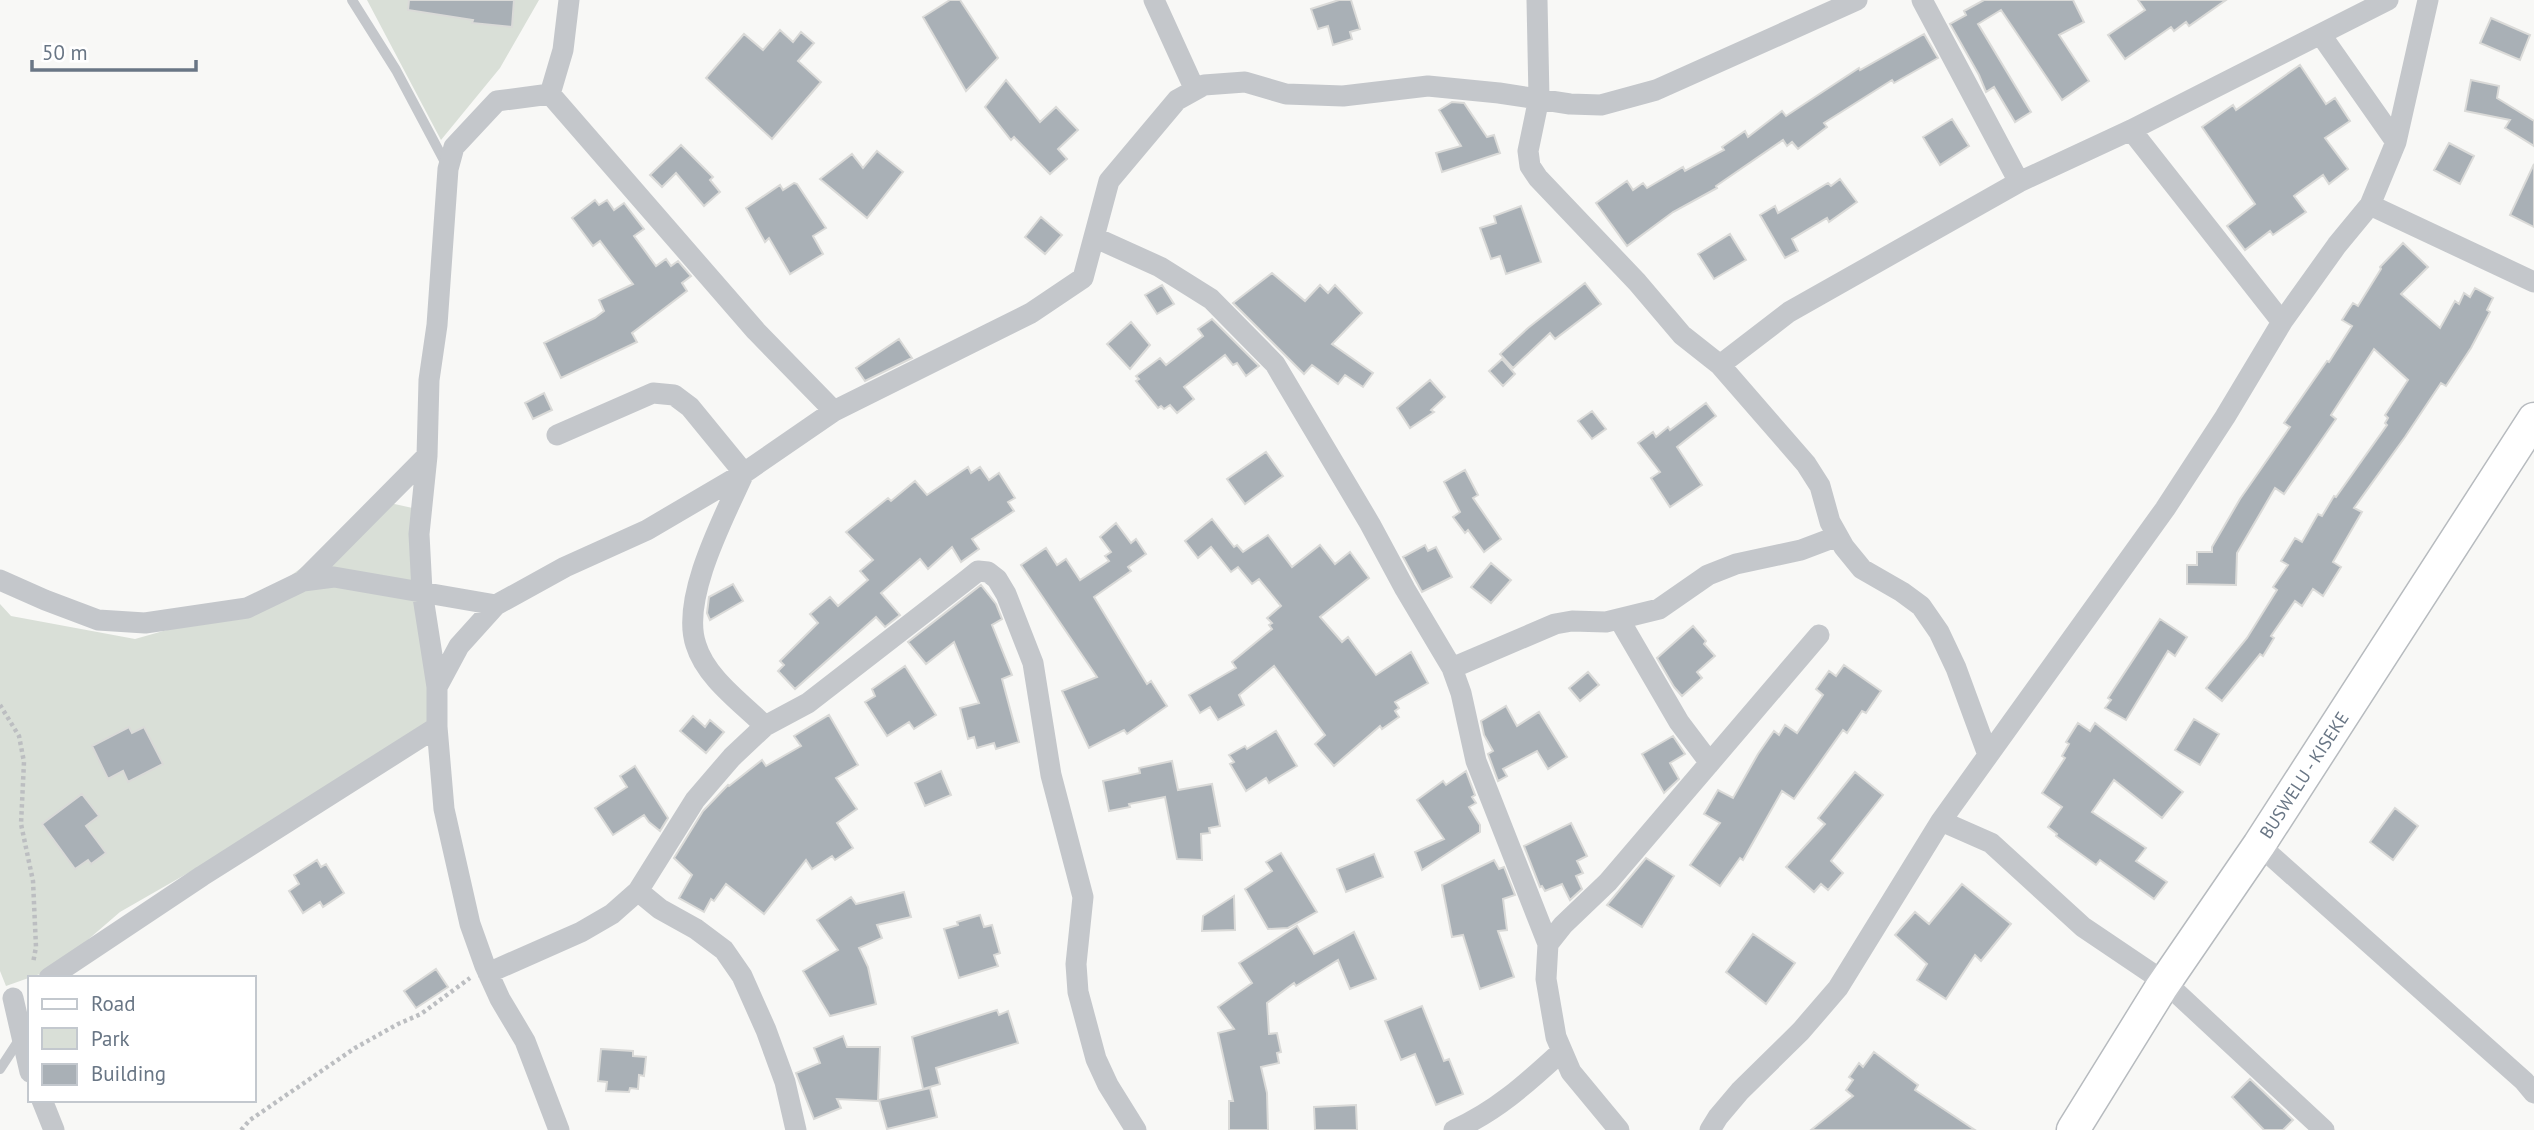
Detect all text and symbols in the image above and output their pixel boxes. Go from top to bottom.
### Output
scale bar [32,28,196,72]
text: 50 m [42,39,88,66]
street label: BUSWELU - KISEKE [2254,707,2354,843]
legend [28,976,256,1102]
text: Road [91,990,135,1017]
text: Park [91,1025,130,1052]
text: Building [91,1060,166,1087]

